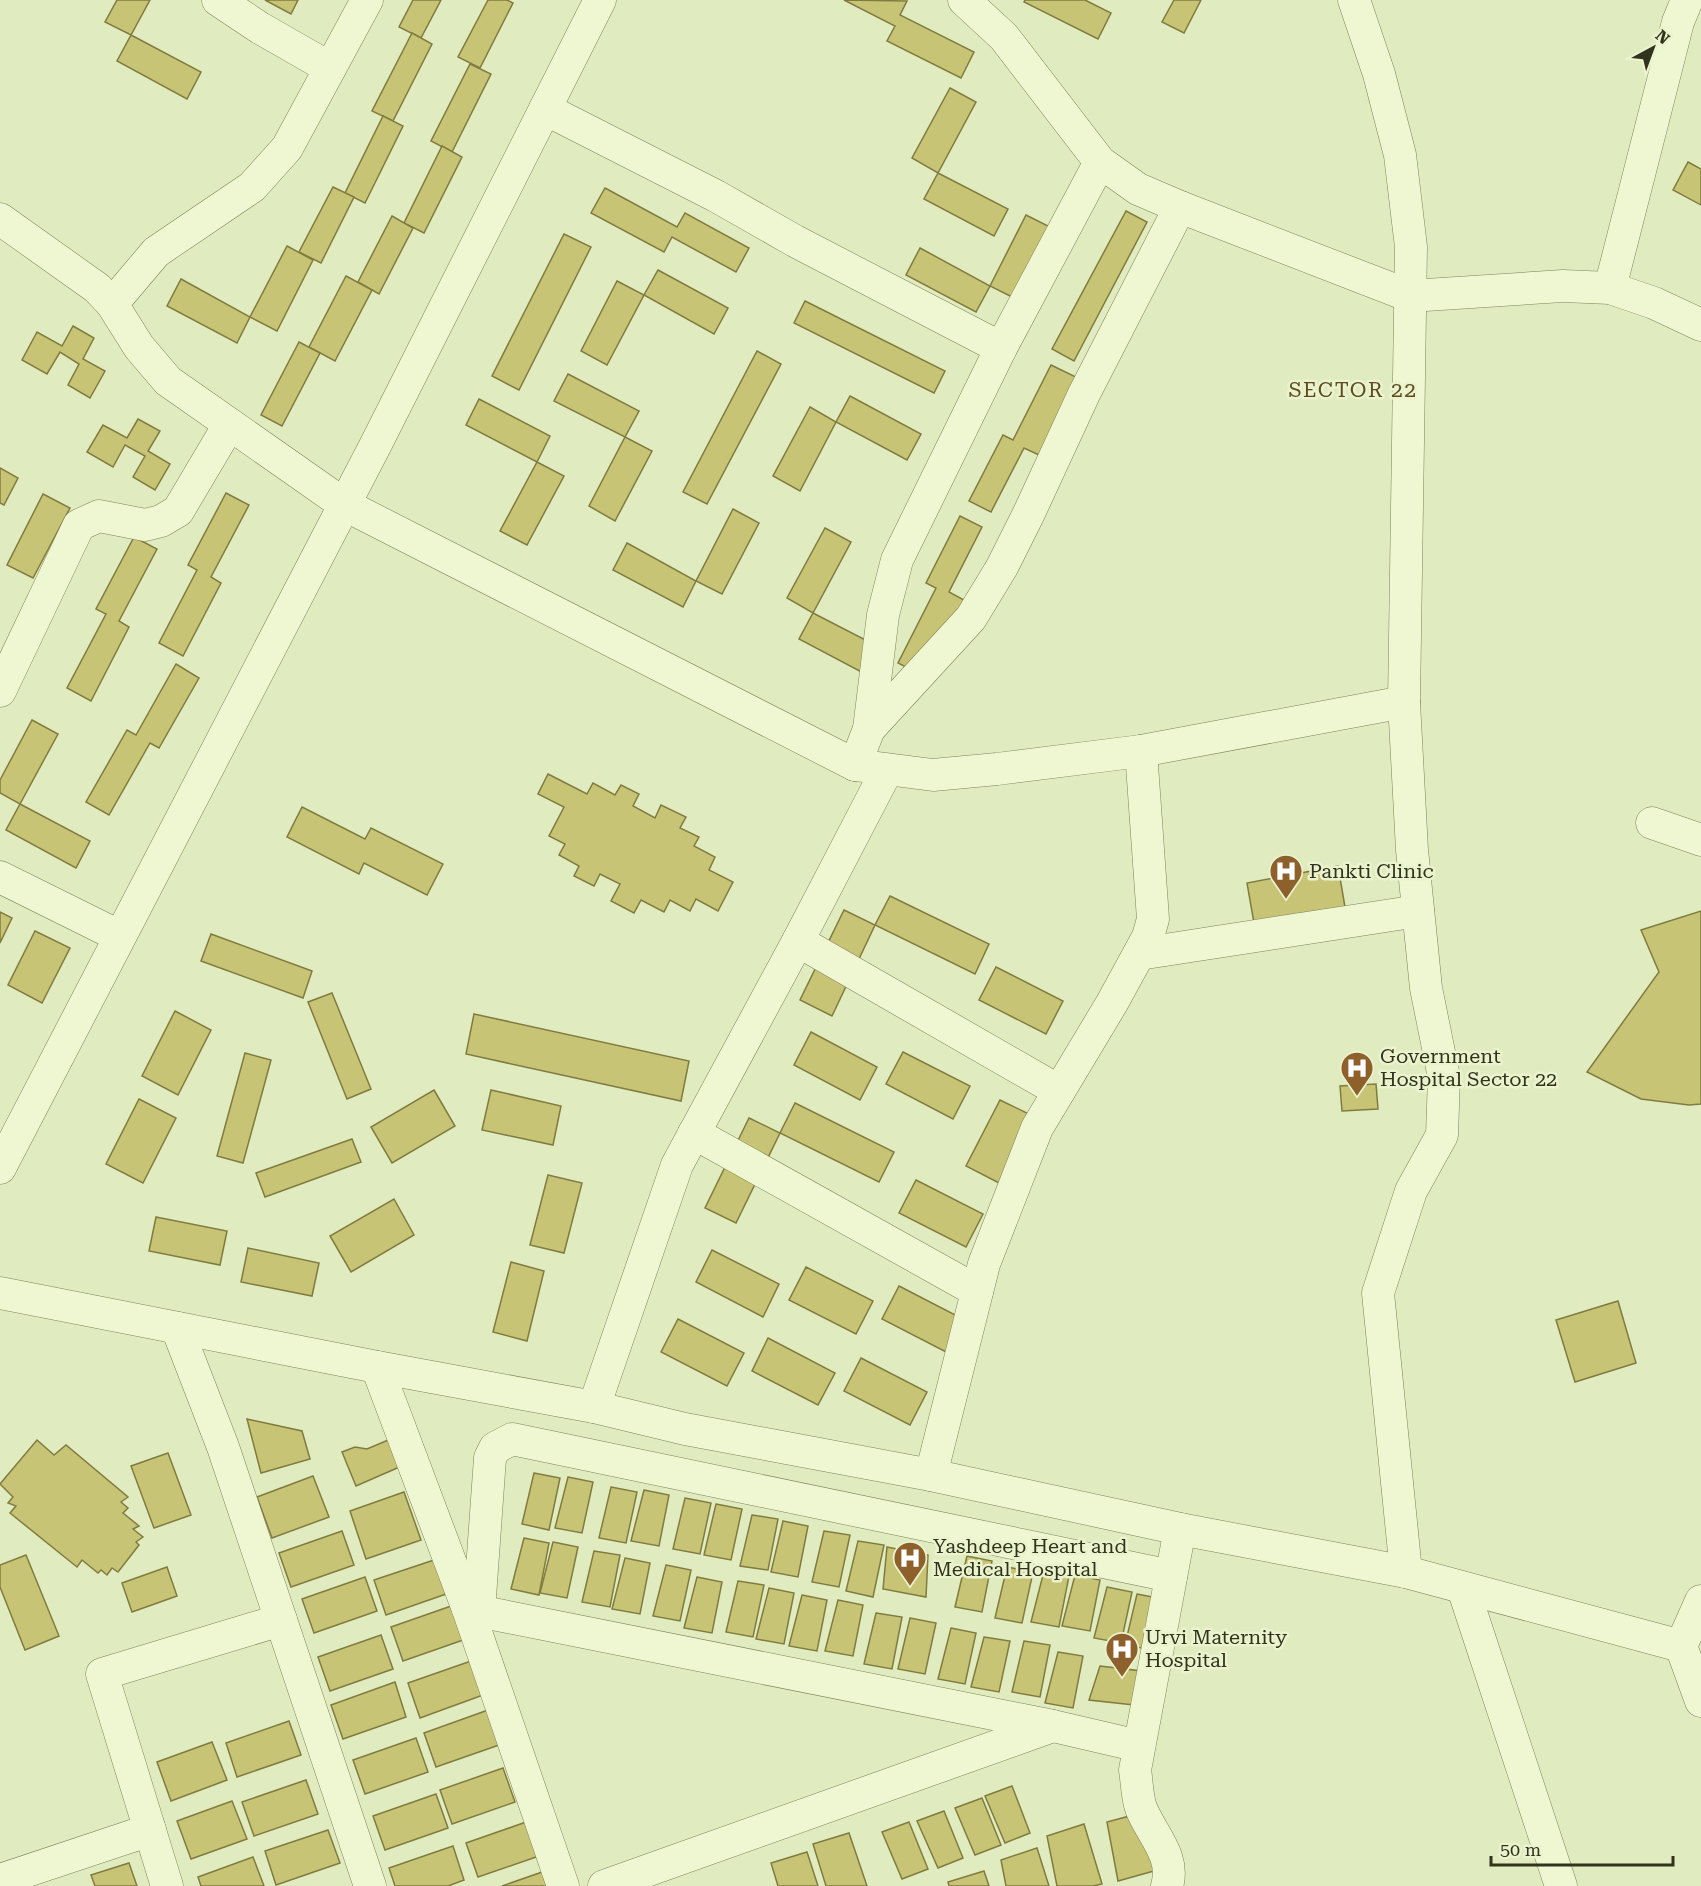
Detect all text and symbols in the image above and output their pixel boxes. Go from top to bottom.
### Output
north arrow [1623,18,1683,78]
text: N [1652,26,1673,48]
district label: SECTOR 22 [1289,378,1417,402]
hospital icon: Pankti Clinic [1268,853,1304,900]
place label: Pankti Clinic [1309,859,1434,883]
place label: Government Hospital Sector 22 [1380,1044,1557,1091]
hospital icon: Government Hospital Sector 22 [1339,1050,1375,1097]
place label: Yashdeep Heart and Medical Hospital [933,1534,1127,1581]
hospital icon: Yashdeep Heart and Medical Hospital [892,1540,928,1587]
place label: Urvi Maternity Hospital [1145,1625,1287,1672]
hospital icon: Urvi Maternity Hospital [1104,1631,1140,1678]
scale bar [1491,1829,1672,1867]
text: 50 m [1500,1839,1541,1860]

